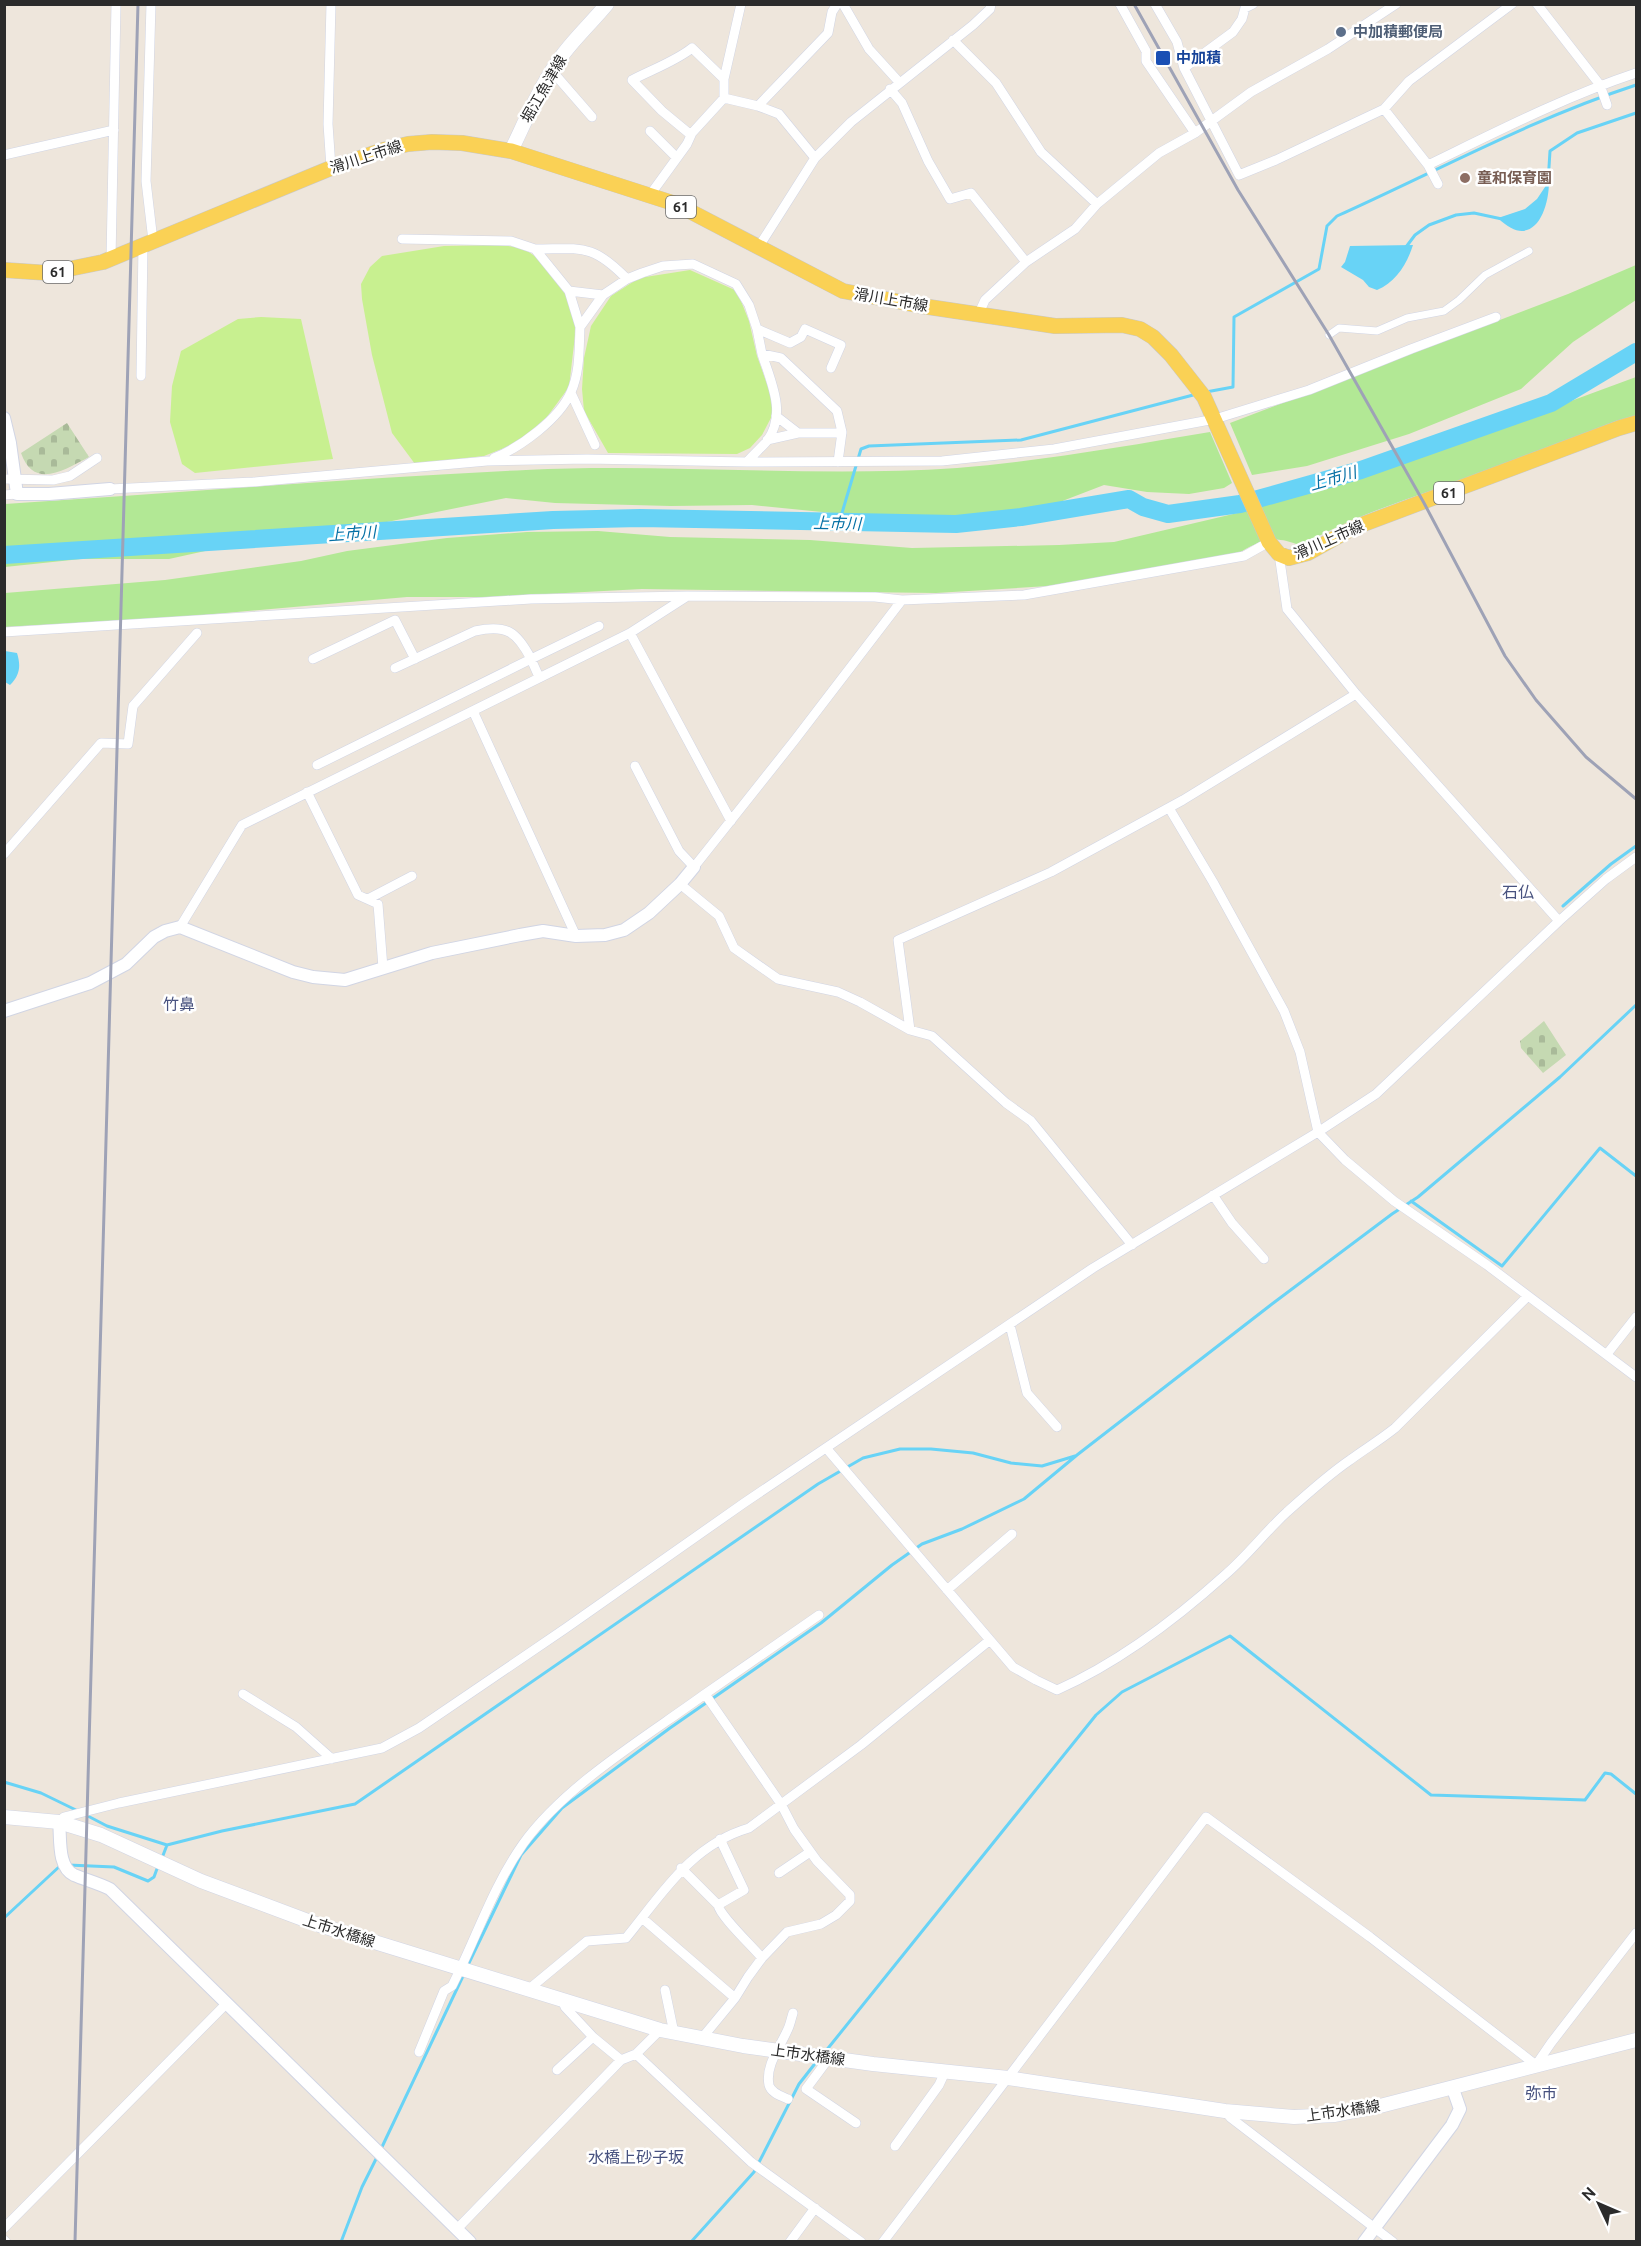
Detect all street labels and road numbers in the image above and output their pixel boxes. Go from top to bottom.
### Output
street label: 堀江魚津線 [517,52,570,125]
street label: 滑川上市線 [328,137,404,176]
road number: 61 [666,196,696,218]
road number: 61 [43,261,73,283]
street label: 滑川上市線 [853,285,930,314]
road number: 61 [1434,482,1464,504]
street label: 滑川上市線 [1291,517,1367,563]
street label: 上市水橋線 [301,1911,377,1950]
street label: 上市水橋線 [770,2041,846,2068]
street label: 上市水橋線 [1305,2097,1381,2124]

